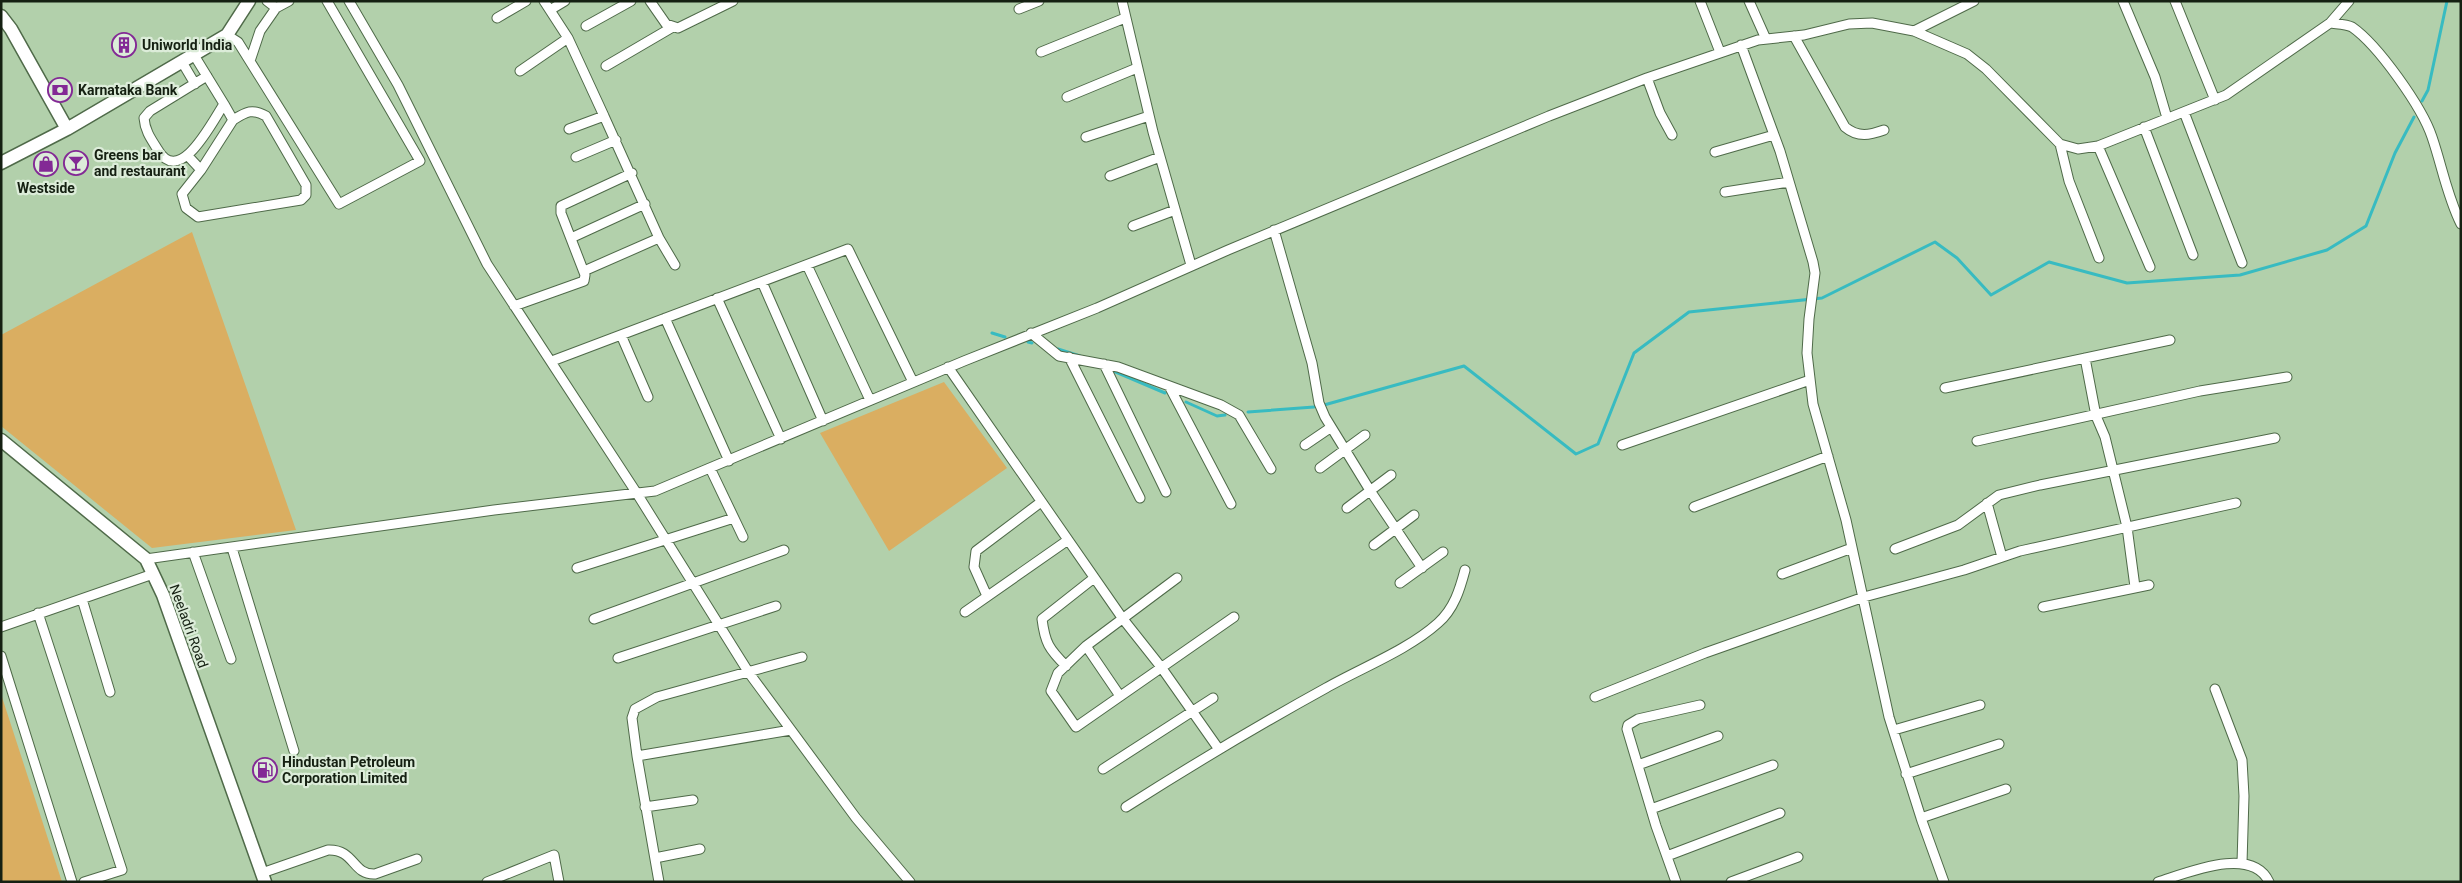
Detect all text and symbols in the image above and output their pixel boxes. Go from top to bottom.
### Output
building icon: Uniworld India [111,32,137,58]
place label: Uniworld India [142,37,233,53]
bank icon: Karnataka Bank [47,77,73,103]
place label: Karnataka Bank [78,82,178,98]
place label: Greens bar and restaurant [94,147,186,179]
bar icon: Greens bar and restaurant [63,150,89,176]
shop icon: Westside [33,151,59,177]
place label: Westside [17,180,75,196]
street label: Neeladri Road [167,582,211,670]
place label: Hindustan Petroleum Corporation Limited [282,754,415,786]
fuel station icon: Hindustan Petroleum Corporation Limited [252,757,278,783]

